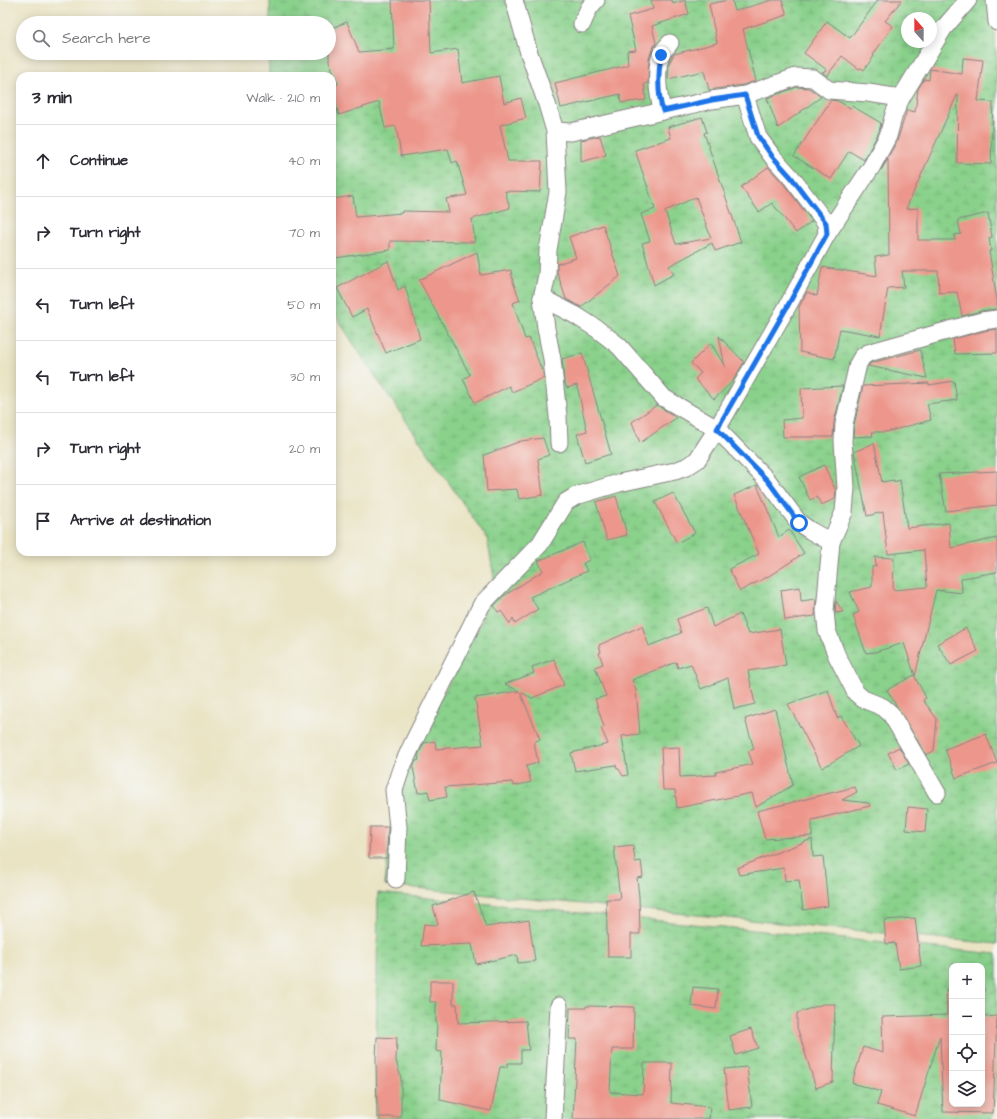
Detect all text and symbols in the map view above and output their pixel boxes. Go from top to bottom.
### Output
north arrow [901,12,937,48]
search box [16,16,336,60]
icon: search [30,27,52,49]
text: Search here [62,28,151,49]
route end [652,46,670,64]
text: 3 min [32,86,72,110]
text: Walk · 210 m [246,89,320,107]
icon: ahead [32,150,54,172]
text: Continue [70,150,128,171]
text: 40 m [288,152,320,170]
icon: right [32,222,54,244]
text: Turn right [70,222,141,243]
text: 70 m [288,224,320,242]
icon: left [32,294,54,316]
text: Turn left [70,294,134,315]
text: 50 m [287,296,320,314]
icon: left [32,366,54,388]
text: Turn left [70,366,134,387]
text: 30 m [290,368,320,386]
icon: right [32,438,54,460]
text: Turn right [70,438,141,459]
text: 20 m [289,440,320,458]
icon: arrive [32,510,54,532]
text: Arrive at destination [70,510,211,531]
route start [790,514,808,532]
map controls [949,963,985,1107]
button: + [949,963,985,999]
button: − [949,999,985,1035]
button: locate [949,1035,985,1071]
button: layers [949,1071,985,1107]

